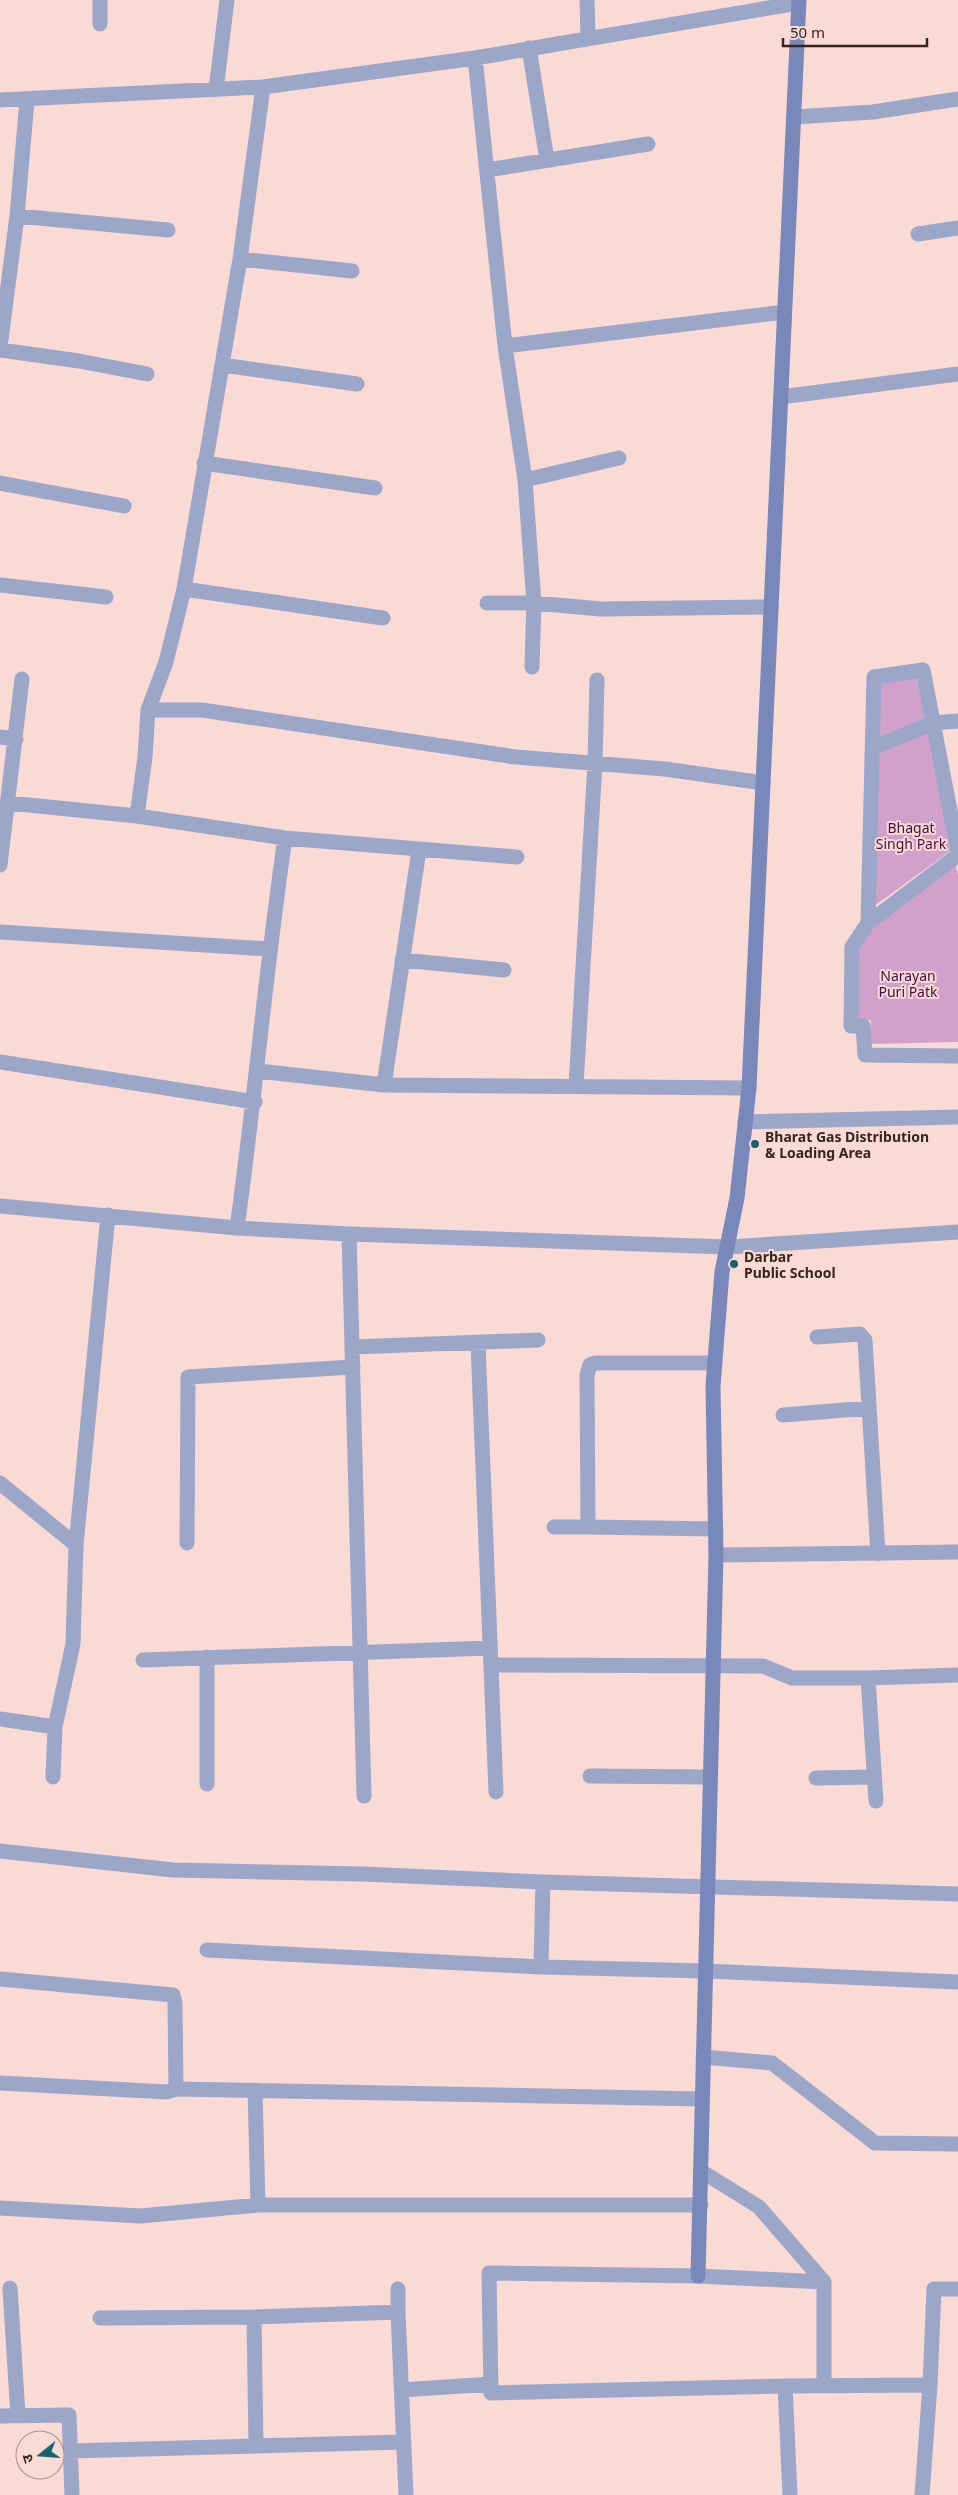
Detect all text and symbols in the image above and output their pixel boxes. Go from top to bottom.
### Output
scale bar [783,15,927,47]
text: 50 m [790,22,825,42]
park label: Bhagat Singh Park [876,818,947,853]
park label: Narayan Puri Patk [878,966,938,1001]
place label: Bharat Gas Distribution & Loading Area [765,1127,929,1162]
marker: Bharat Gas Distribution & Loading Area [749,1138,761,1150]
place label: Darbar Public School [744,1247,836,1282]
marker: Darbar Public School [728,1258,740,1270]
north arrow [15,2430,65,2480]
text: उ [17,2451,37,2466]

